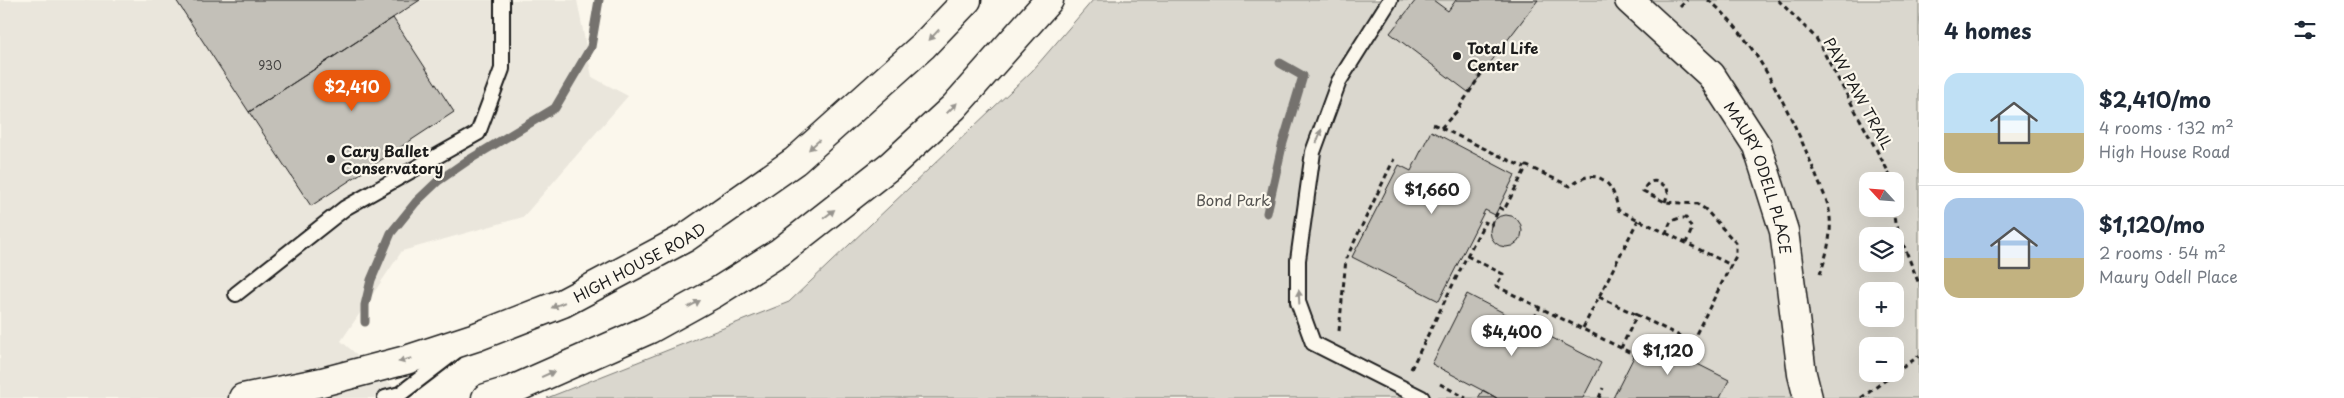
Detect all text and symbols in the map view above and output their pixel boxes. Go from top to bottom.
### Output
text: 4 homes [1944,14,2031,46]
icon: filters [2291,16,2319,44]
one-way arrow [928,29,940,41]
street label: PAW PAW TRAIL [1819,33,1900,153]
place label: Total Life Center [1467,36,1538,76]
marker: Total Life Center [1451,50,1463,62]
house number: 930 [258,56,282,74]
pin: $2,410 [311,70,393,112]
text: $2,410 [324,74,380,98]
text: $2,410/mo [2099,83,2211,115]
icon: home [1984,93,2044,153]
street label: MAURY ODELL PLACE [1719,96,1798,255]
one-way arrow [946,102,958,114]
text: 4 rooms · 132 m² [2099,115,2234,139]
one-way arrow [1315,128,1323,143]
place label: Cary Ballet Conservatory [341,139,443,179]
one-way arrow [808,139,820,151]
text: High House Road [2099,139,2230,163]
marker: Cary Ballet Conservatory [325,153,337,165]
pin: $1,660 [1391,172,1473,215]
north arrow [1859,172,1904,218]
map controls [1859,172,1904,382]
text: $1,660 [1404,177,1460,201]
park label: Bond Park [1196,188,1270,211]
text: $1,120/mo [2099,208,2205,240]
one-way arrow [822,209,836,219]
street label: HIGH HOUSE ROAD [569,216,710,307]
icon: home [1984,218,2044,278]
button: layers [1859,227,1904,272]
text: 2 rooms · 54 m² [2099,240,2226,264]
text: Maury Odell Place [2099,264,2238,288]
button: + [1859,282,1904,327]
one-way arrow [1294,288,1302,304]
one-way arrow [687,300,701,308]
one-way arrow [551,301,565,309]
pin: $4,400 [1471,314,1553,357]
text: $4,400 [1482,319,1542,343]
pin: $1,120 [1627,334,1709,376]
button: − [1859,337,1904,382]
text: $1,120 [1643,338,1693,362]
one-way arrow [398,357,413,365]
one-way arrow [541,370,555,378]

